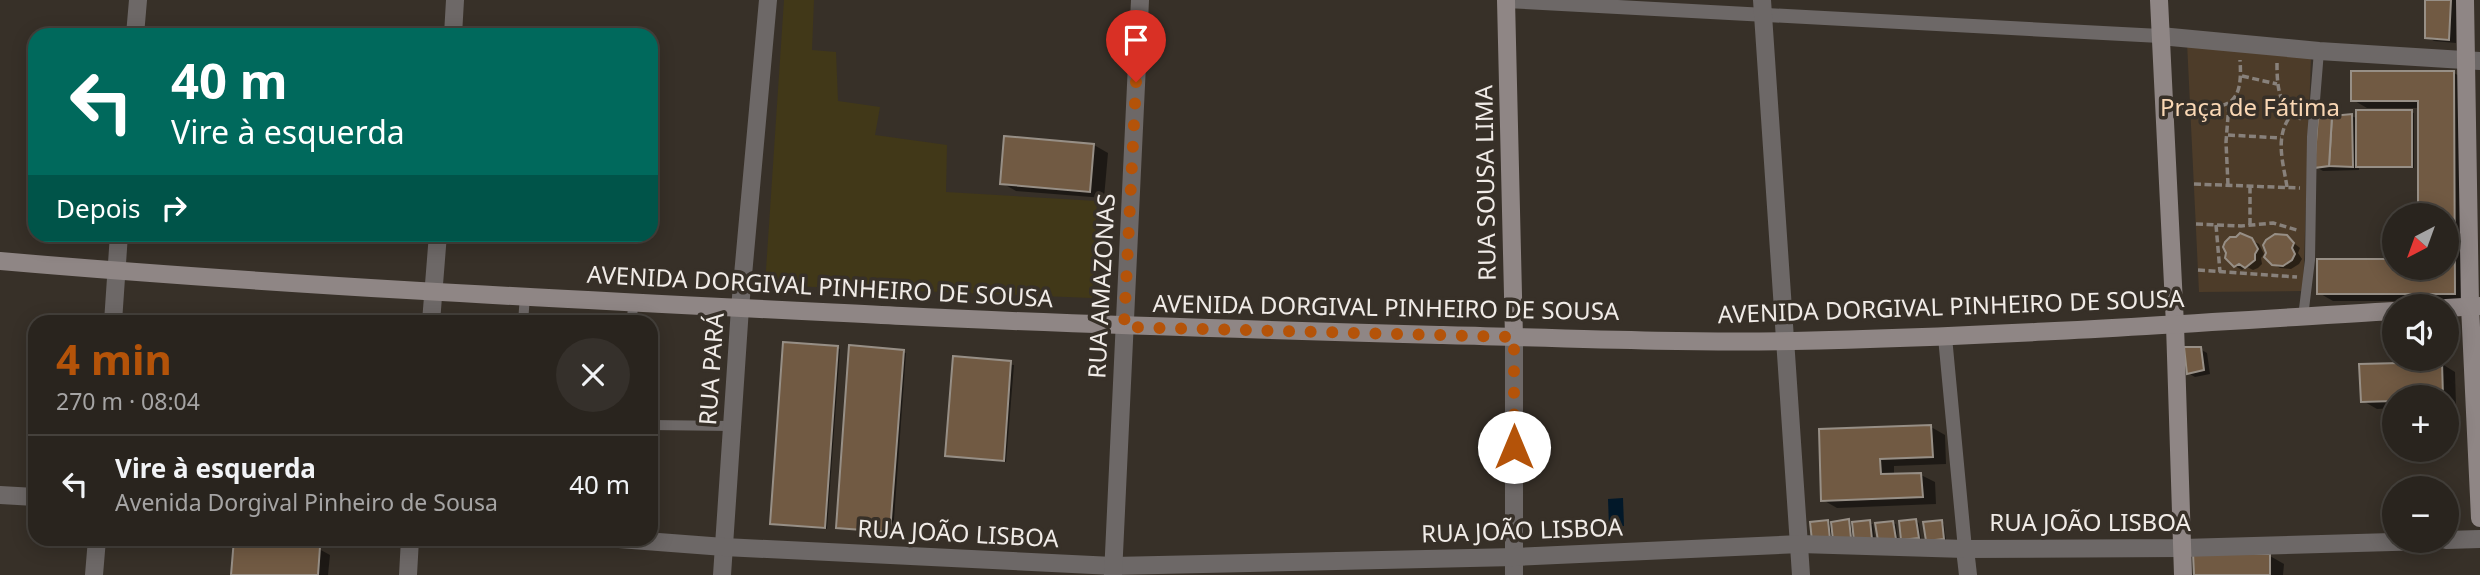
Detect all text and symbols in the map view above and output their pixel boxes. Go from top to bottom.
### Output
pin [1106,10,1166,82]
icon: arrive [1117,21,1155,59]
text: 40 m [171,47,288,113]
icon: left [56,56,147,147]
street label: RUA SOUSA LIMA [1466,84,1503,281]
park label: Praça de Fátima [2160,90,2340,123]
text: Vire à esquerda [171,110,405,153]
icon: right [155,189,193,227]
text: Depois [56,190,141,226]
street label: RUA AMAZONAS [1079,193,1122,379]
north arrow [2382,203,2459,280]
map controls [2382,203,2459,553]
street label: AVENIDA DORGIVAL PINHEIRO DE SOUSA [586,257,1055,314]
street label: AVENIDA DORGIVAL PINHEIRO DE SOUSA [1717,281,2185,330]
street label: AVENIDA DORGIVAL PINHEIRO DE SOUSA [1152,286,1620,327]
button: sound [2382,294,2459,371]
street label: RUA PARÁ [690,311,731,426]
text: 4 min [56,330,172,387]
button: close [556,338,630,412]
text: 270 m · 08:04 [56,385,200,417]
button: + [2382,385,2459,462]
position arrow [1477,410,1551,484]
text: Vire à esquerda [115,450,316,486]
icon: left [56,465,94,503]
text: 40 m [569,466,630,502]
button: − [2382,476,2459,553]
text: Avenida Dorgival Pinheiro de Sousa [115,486,498,518]
street label: RUA JOÃO LISBOA [1989,505,2191,538]
street label: RUA JOÃO LISBOA [1421,509,1624,550]
street label: RUA JOÃO LISBOA [857,511,1060,554]

